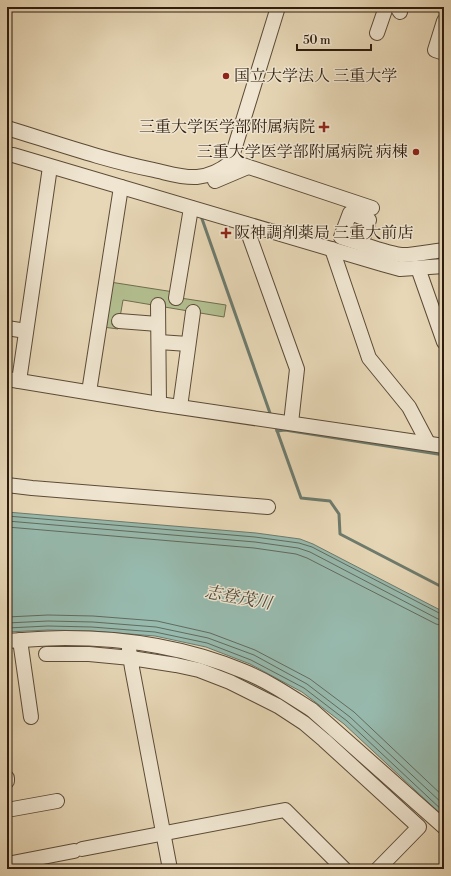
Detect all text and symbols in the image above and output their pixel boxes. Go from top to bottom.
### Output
scale bar [297,26,371,52]
text: 50 m [303,33,331,48]
place label: 国立大学法人 三重大学 [234,66,397,86]
marker: 国立大学法人 三重大学 [221,71,231,81]
place label: 三重大学医学部附属病院 [139,117,315,137]
marker: 三重大学医学部附属病院 [318,121,330,133]
place label: 三重大学医学部附属病院 病棟 [197,142,408,162]
marker: 三重大学医学部附属病院 病棟 [411,147,421,157]
place label: 阪神調剤薬局 三重大前店 [234,223,413,243]
marker: 阪神調剤薬局 三重大前店 [221,228,231,238]
water label: 志登茂川 [203,581,275,615]

